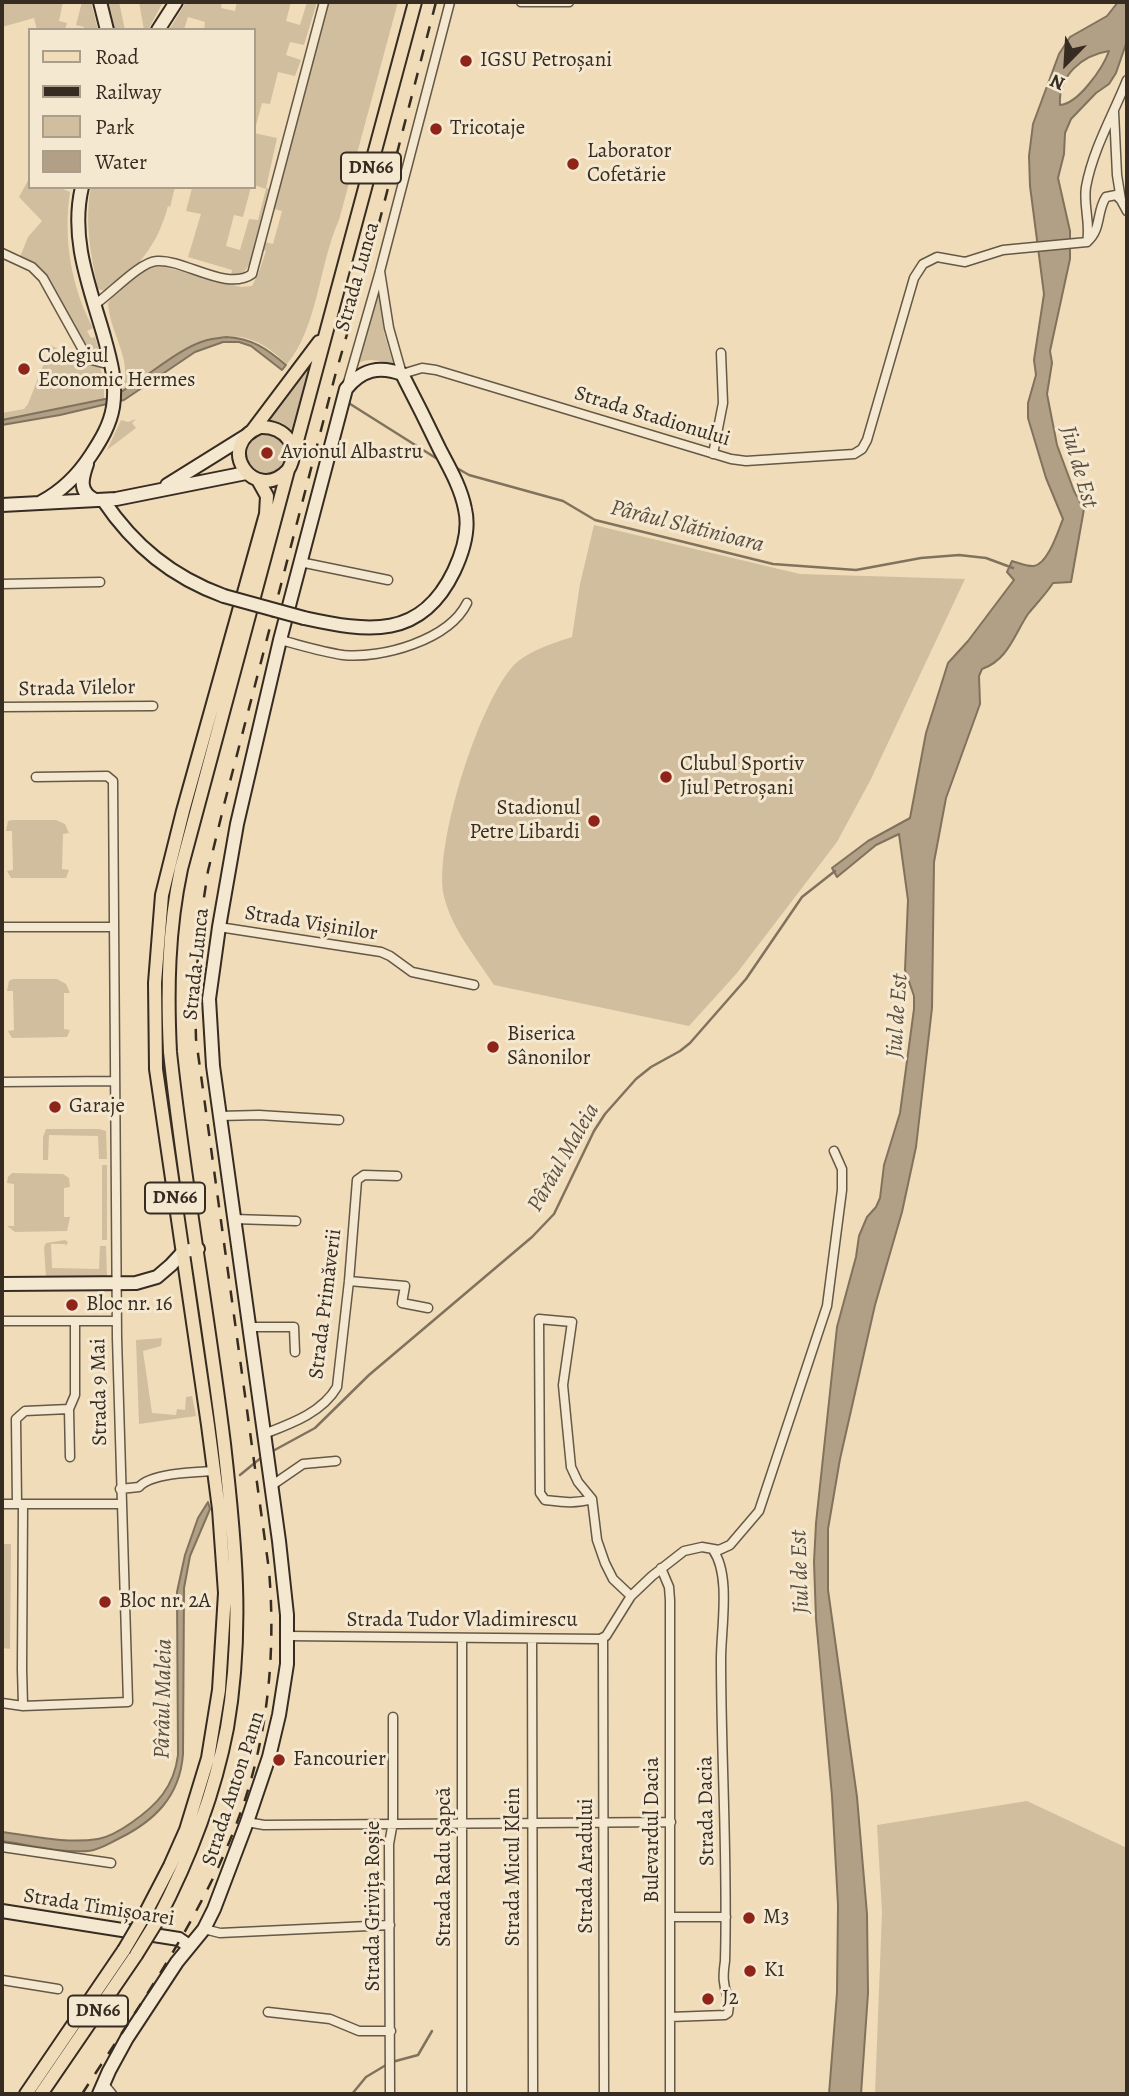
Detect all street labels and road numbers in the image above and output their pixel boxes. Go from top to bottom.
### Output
road number: DN66 [341,152,401,184]
street label: Strada Lunca [330,219,386,335]
street label: Strada Stadionului [571,381,733,453]
street label: Strada Vilelor [18,675,136,703]
street label: Strada Vișinilor [243,901,379,947]
street label: Strada Lunca [179,907,215,1021]
road number: DN66 [145,1182,205,1214]
street label: Strada Primăverii [304,1227,348,1381]
street label: Strada 9 Mai [86,1338,114,1446]
street label: Strada Tudor Vladimirescu [346,1608,578,1634]
street label: Strada Anton Pann [197,1708,271,1870]
street label: Strada Dacia [693,1756,721,1866]
street label: Bulevardul Dacia [640,1757,666,1903]
street label: Strada Radu Șapcă [432,1787,458,1947]
street label: Strada Micul Klein [501,1787,527,1947]
street label: Strada Aradului [574,1798,600,1934]
street label: Strada Grivița Roșie [361,1820,387,1992]
street label: Strada Timișoarei [22,1884,176,1932]
road number: DN66 [68,1996,128,2026]

